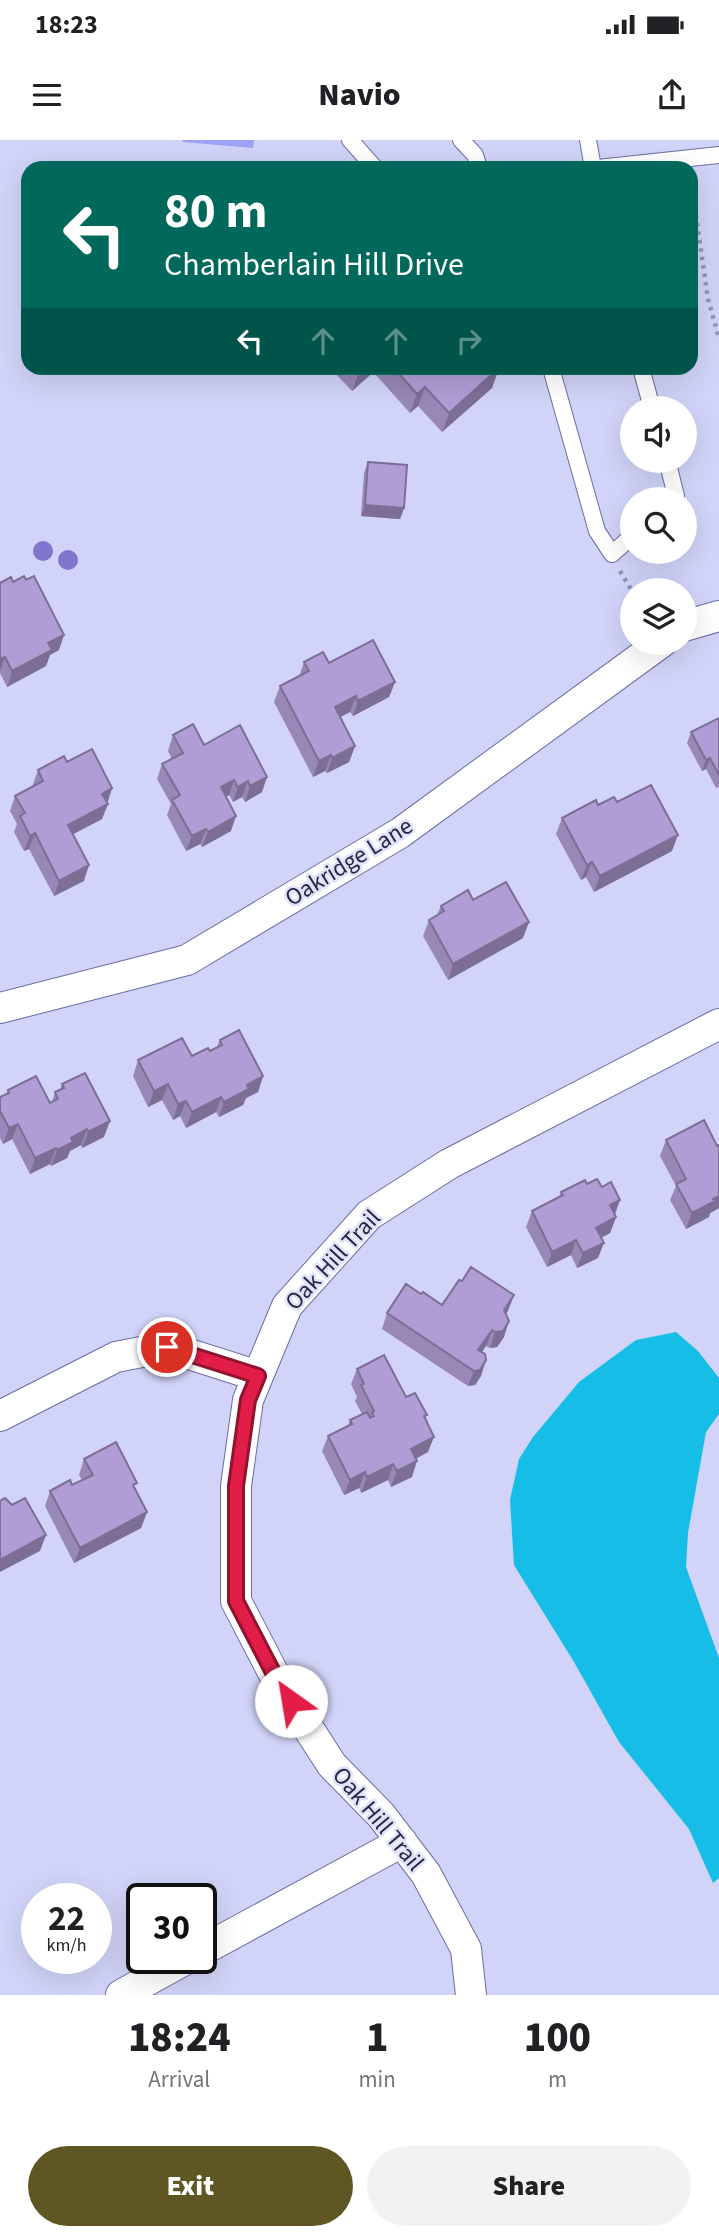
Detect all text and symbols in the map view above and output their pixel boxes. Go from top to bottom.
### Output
text: 18:23 [35,6,98,43]
text: Navio [318,72,401,118]
icon: menu [28,76,66,114]
icon: share [653,76,691,114]
text: 80 m [164,177,268,247]
icon: left [49,189,140,280]
text: Chamberlain Hill Drive [164,242,464,288]
icon: left [231,322,269,360]
icon: ahead [304,322,342,360]
icon: ahead [377,322,415,360]
icon: right [450,322,488,360]
map controls [620,396,697,655]
button: sound [620,396,697,473]
button: search [620,487,697,564]
button: layers [620,578,697,655]
street label: Oakridge Lane [278,809,420,915]
street label: Oak Hill Trail [277,1202,389,1318]
pin [137,1317,197,1377]
icon: arrive [148,1328,186,1366]
position arrow [254,1664,328,1738]
street label: Oak Hill Trail [324,1759,432,1879]
speed limit sign: 30 [126,1883,217,1974]
text: 22 [48,1894,85,1944]
text: km/h [47,1933,86,1958]
text: 18:24 [128,2008,231,2068]
text: 1 [366,2008,388,2068]
text: 100 [524,2008,591,2068]
text: Arrival [148,2063,210,2096]
text: min [359,2063,396,2096]
text: m [548,2063,567,2096]
button: Exit [28,2146,353,2226]
button: Share [367,2146,691,2226]

